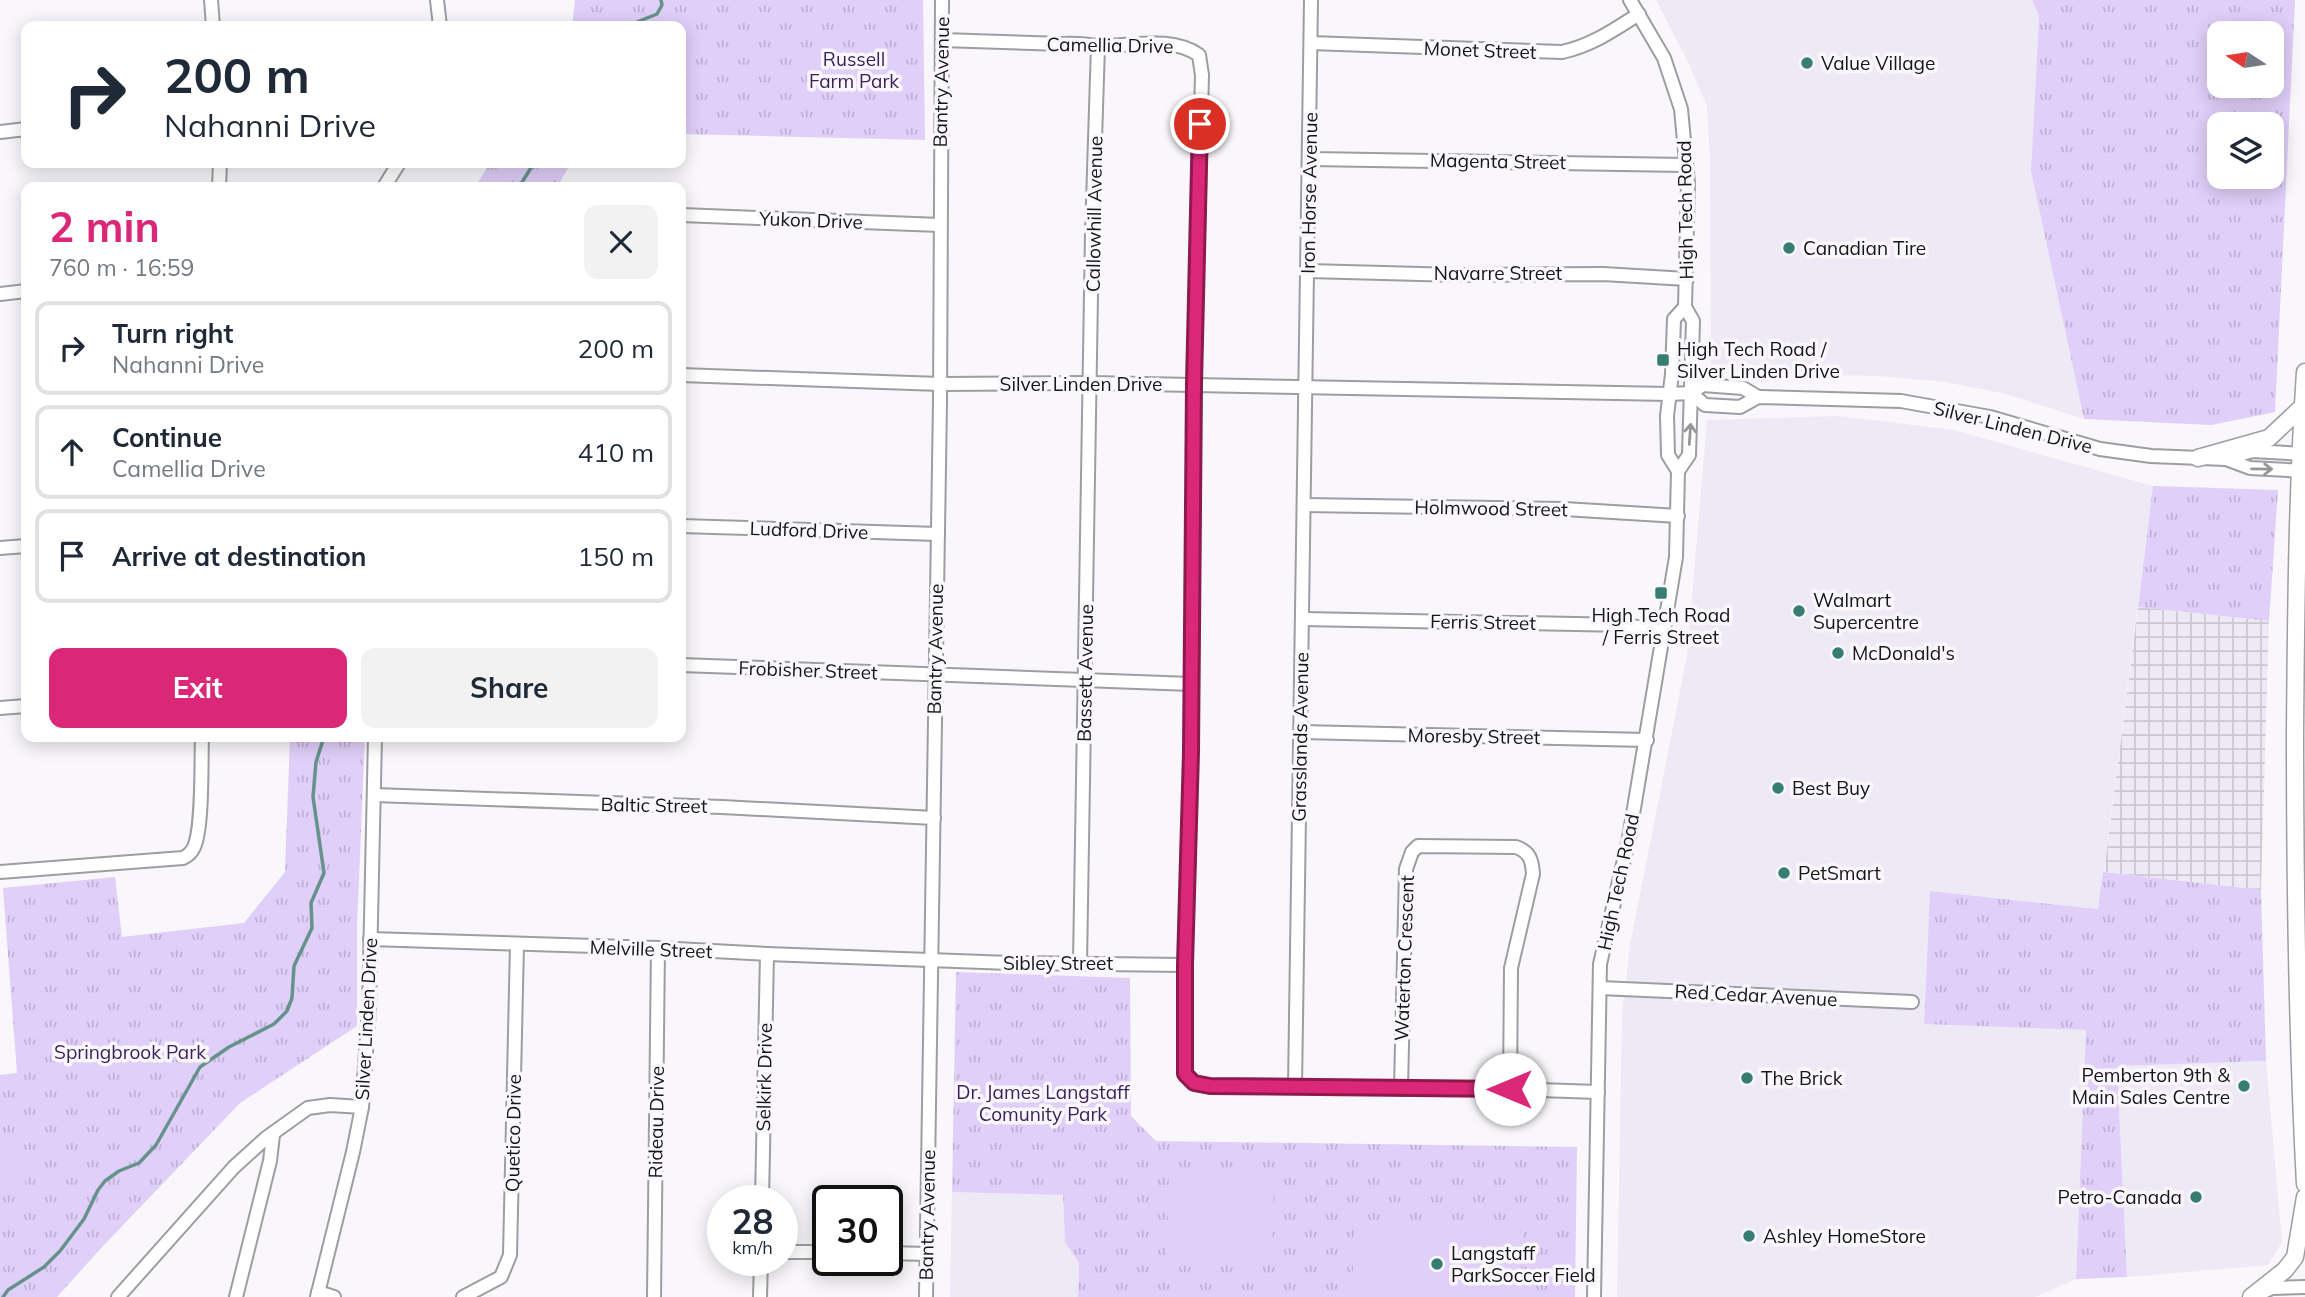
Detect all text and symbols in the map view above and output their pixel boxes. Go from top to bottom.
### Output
street label: Bantry Avenue [928,16,954,148]
north arrow [2207,21,2284,98]
map controls [2207,21,2284,189]
street label: Camellia Drive [1046,32,1174,58]
street label: Monet Street [1423,36,1537,64]
text: 200 m [164,44,310,105]
park label: Russell Farm Park [809,47,899,93]
icon: right [49,49,140,140]
place label: Value Village [1821,51,1935,75]
marker: Value Village [1799,55,1815,71]
pin [1170,94,1230,154]
text: Nahanni Drive [164,105,376,145]
icon: arrive [1181,105,1219,143]
street label: Iron Horse Avenue [1296,112,1322,274]
button: layers [2207,112,2284,189]
street label: Callowhill Avenue [1081,136,1107,292]
street label: High Tech Road [1672,140,1698,280]
street label: Magenta Street [1430,148,1567,174]
text: 2 min [49,200,160,253]
button: close [584,205,658,279]
street label: Yukon Drive [758,206,863,234]
place label: Canadian Tire [1803,236,1926,260]
marker: Canadian Tire [1781,240,1797,256]
text: 760 m · 16:59 [49,253,194,282]
street label: Navarre Street [1434,261,1563,285]
text: Turn right [112,317,233,350]
icon: right [53,329,91,367]
text: 200 m [578,332,654,365]
place label: High Tech Road / Silver Linden Drive [1677,337,1840,383]
text: Nahanni Drive [112,350,264,379]
marker: High Tech Road / Silver Linden Drive [1655,352,1671,368]
street label: Silver Linden Drive [1000,372,1162,396]
street label: Silver Linden Drive [1931,396,2095,458]
text: Continue [112,421,222,454]
one-way arrow [1684,423,1697,445]
icon: ahead [53,433,91,471]
text: 410 m [578,436,654,469]
text: Camellia Drive [112,454,266,483]
one-way arrow [2250,462,2273,475]
street label: Holmwood Street [1414,495,1568,521]
street label: Ludford Drive [749,516,869,544]
icon: arrive [53,537,91,575]
text: Arrive at destination [112,540,367,573]
text: 150 m [578,540,654,573]
street label: Bantry Avenue [922,583,948,715]
marker: High Tech Road / Ferris Street [1653,585,1669,601]
place label: Walmart Supercentre [1813,588,1919,634]
place label: High Tech Road / Ferris Street [1591,603,1731,649]
marker: Walmart Supercentre [1791,603,1807,619]
street label: Bassett Avenue [1072,604,1098,742]
street label: Ferris Street [1430,609,1536,635]
place label: McDonald's [1852,641,1955,665]
marker: McDonald's [1830,645,1846,661]
button: Exit [49,648,347,728]
button: Share [361,648,658,728]
street label: Grasslands Avenue [1287,652,1313,822]
street label: Frobisher Street [738,656,878,684]
street label: Moresby Street [1408,723,1541,749]
place label: Best Buy [1792,776,1870,800]
marker: Best Buy [1770,780,1786,796]
street label: Baltic Street [600,792,708,818]
street label: High Tech Road [1592,811,1644,953]
place label: PetSmart [1798,861,1881,885]
marker: PetSmart [1776,865,1792,881]
street label: Waterton Crescent [1389,874,1419,1041]
street label: Melville Street [589,935,713,963]
street label: Silver Linden Drive [350,937,382,1101]
street label: Sibley Street [1003,951,1113,975]
street label: Red Cedar Avenue [1674,979,1838,1011]
street label: Selkirk Drive [751,1023,777,1131]
park label: Springbrook Park [54,1040,206,1064]
position arrow [1473,1052,1547,1126]
place label: Pemberton 9th & Main Sales Centre [2072,1063,2231,1109]
street label: Rideau Drive [643,1065,669,1179]
place label: The Brick [1761,1066,1843,1090]
marker: The Brick [1739,1070,1755,1086]
street label: Quetico Drive [500,1074,526,1192]
marker: Pemberton 9th & Main Sales Centre [2236,1078,2252,1094]
park label: Dr. James Langstaff Comunity Park [956,1080,1130,1126]
street label: Bantry Avenue [914,1149,940,1281]
speed limit sign: 30 [812,1185,903,1276]
place label: Petro-Canada [2058,1185,2182,1209]
marker: Petro-Canada [2188,1189,2204,1205]
text: 28 [731,1199,774,1243]
place label: Ashley HomeStore [1763,1224,1926,1248]
marker: Ashley HomeStore [1741,1228,1757,1244]
text: km/h [732,1236,773,1259]
place label: Langstaff ParkSoccer Field [1451,1241,1596,1287]
marker: Langstaff ParkSoccer Field [1429,1256,1445,1272]

